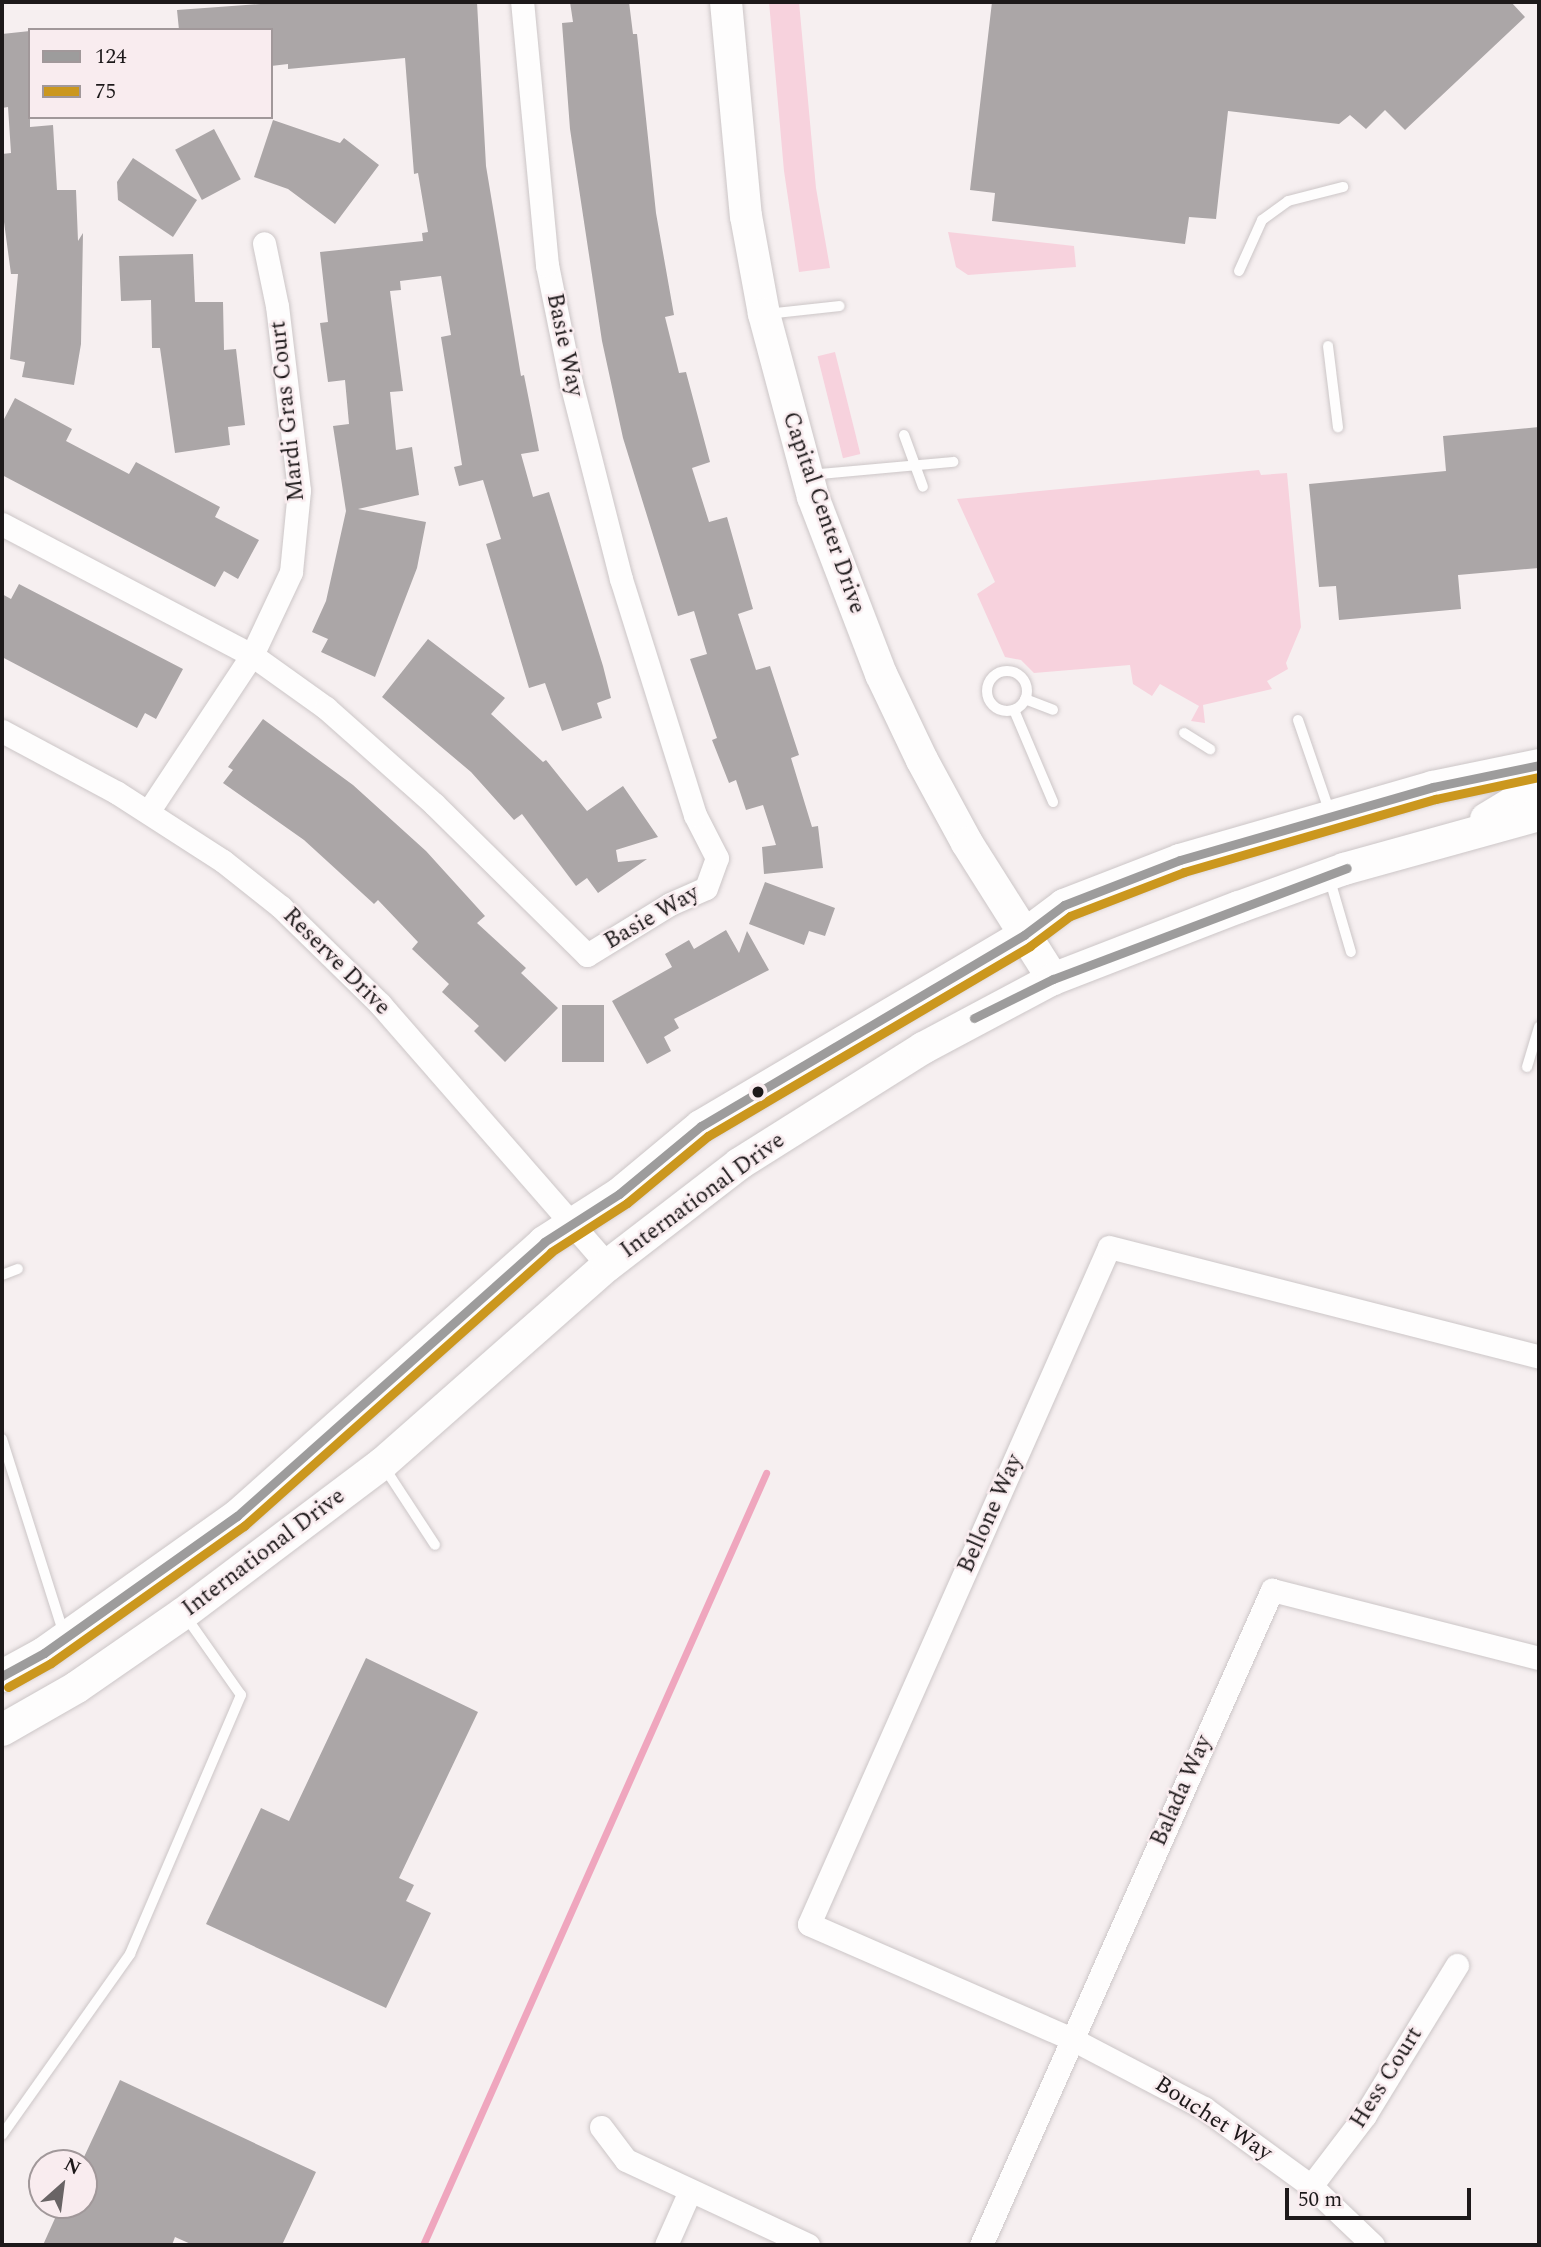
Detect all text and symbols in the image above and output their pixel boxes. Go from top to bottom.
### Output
legend [28,28,273,119]
text: 124 [95,41,127,73]
text: 75 [95,76,116,108]
street label: Basie Way [540,291,588,399]
street label: Mardi Gras Court [265,319,311,503]
street label: Capital Center Drive [775,408,871,618]
street label: Basie Way [600,880,704,956]
street label: Reserve Drive [276,902,396,1022]
unlabelled marker [751,1085,765,1099]
street label: International Drive [615,1127,791,1265]
street label: Bellone Way [953,1450,1029,1578]
street label: International Drive [177,1483,351,1623]
street label: Balada Way [1145,1731,1219,1851]
street label: Hess Court [1345,2022,1429,2134]
street label: Bouchet Way [1149,2071,1277,2167]
north arrow [28,2149,98,2219]
text: N [58,2150,86,2183]
scale bar [1289,2174,1474,2218]
text: 50 m [1298,2184,1342,2216]

